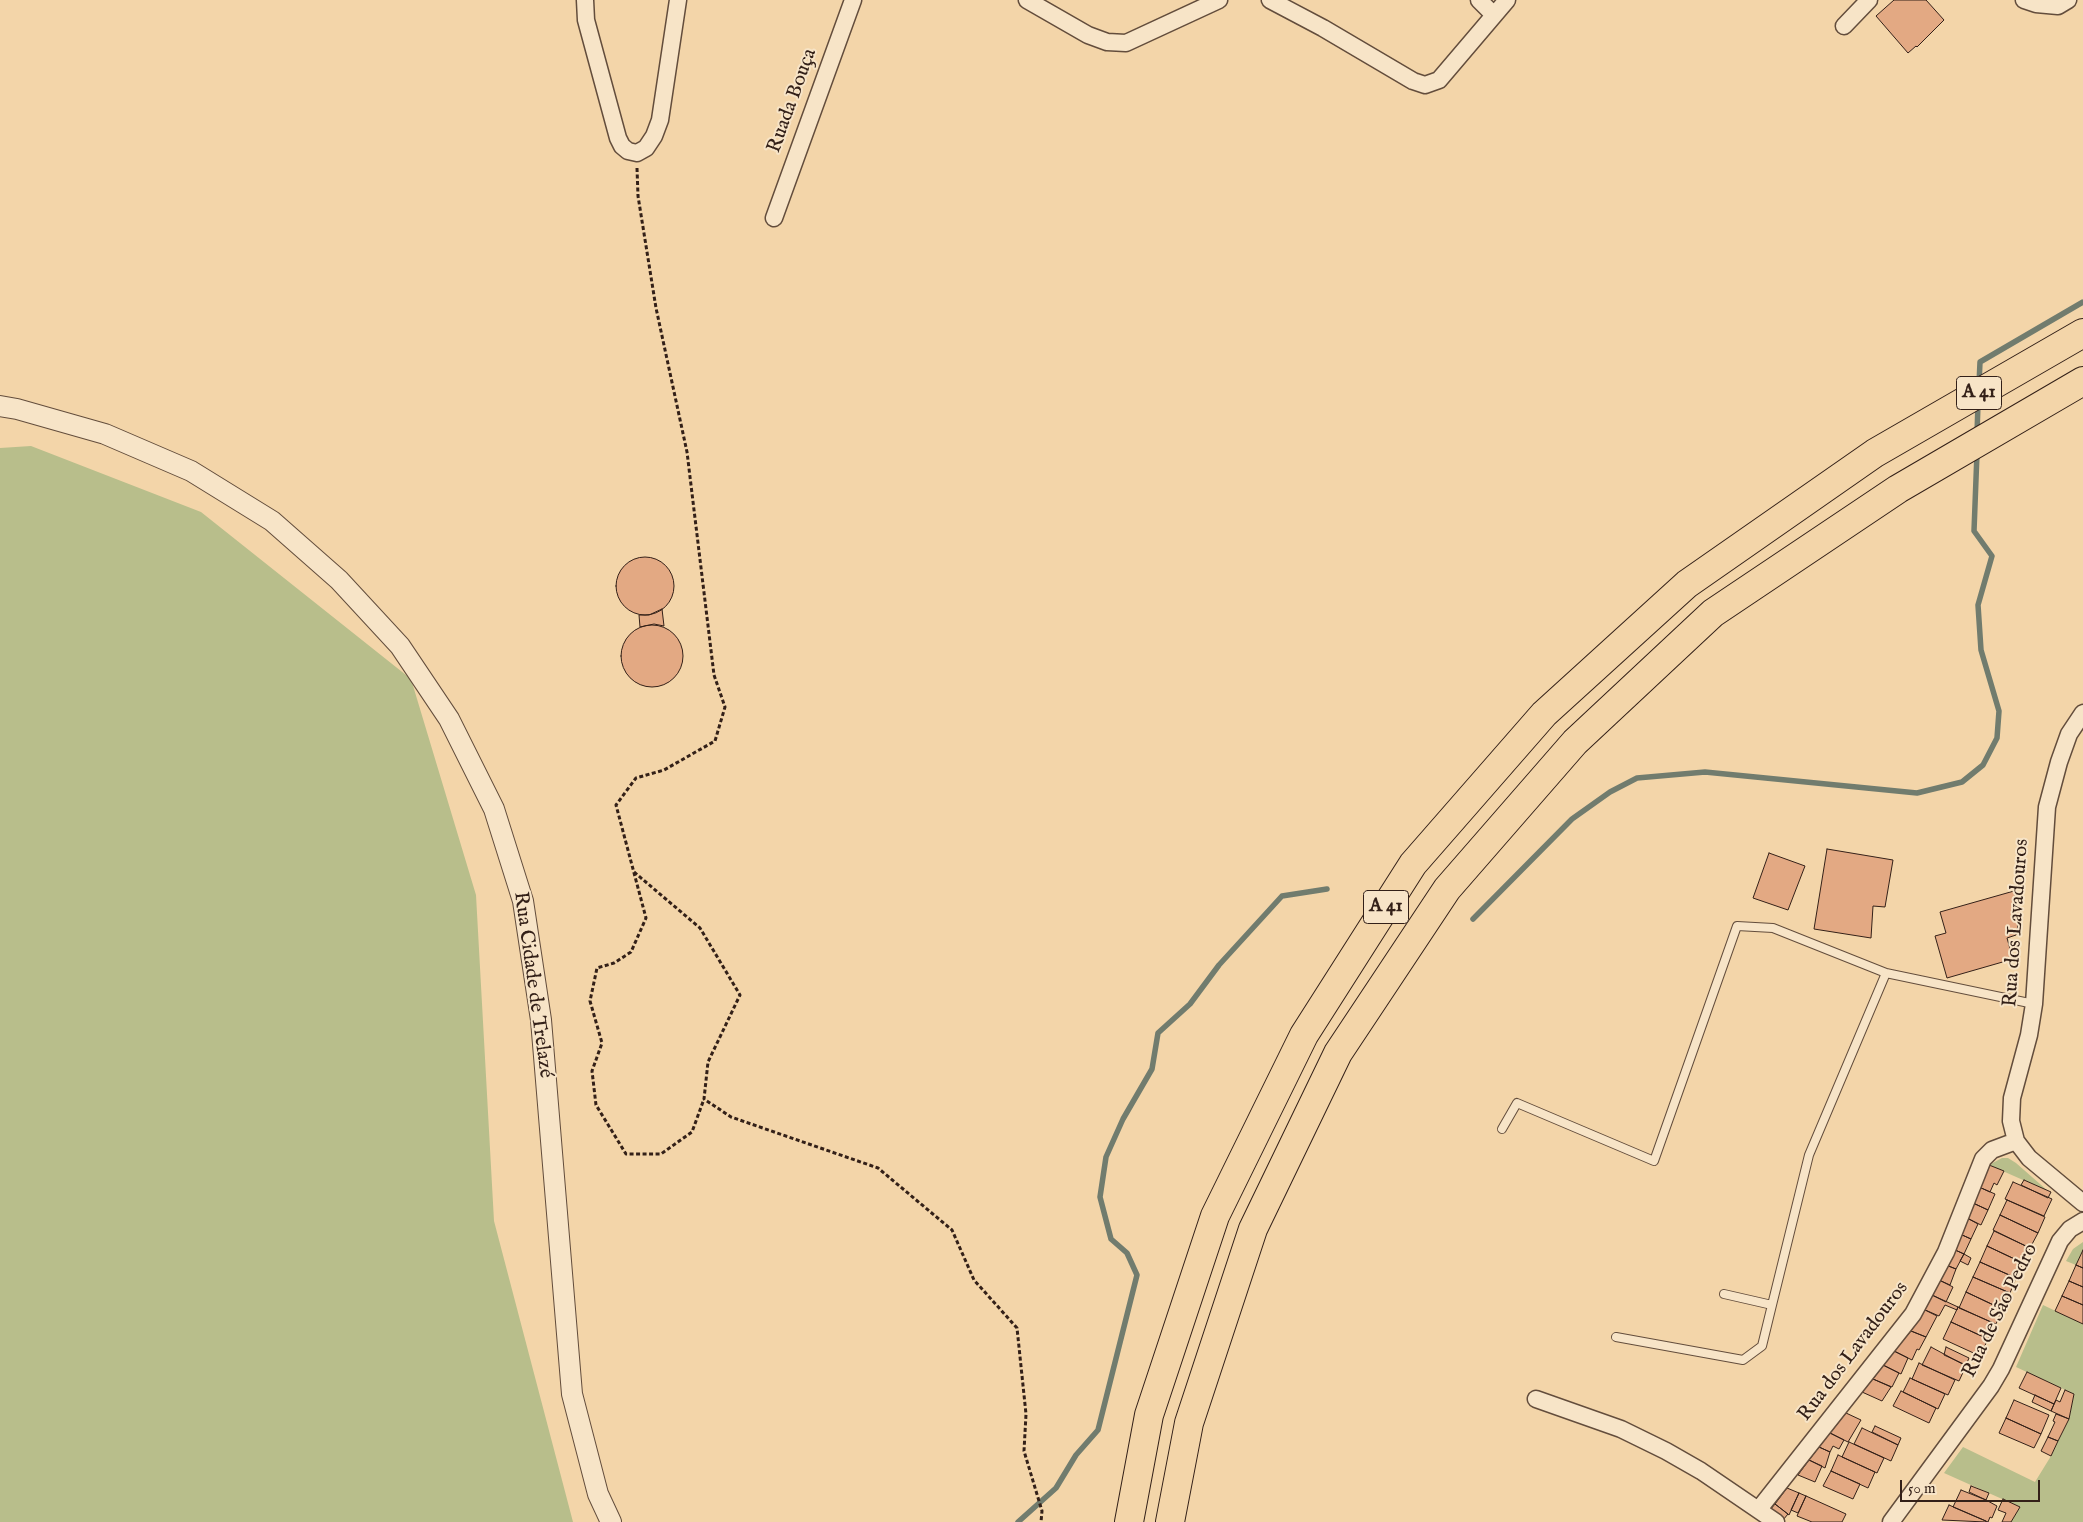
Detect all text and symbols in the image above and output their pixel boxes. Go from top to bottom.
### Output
street label: Ruada Bouça [763,46,823,156]
road number: A 41 [1956,376,2002,409]
street label: Rua dos Lavadouros [1999,838,2035,1008]
street label: Rua Cidade de Trelazé [507,890,557,1080]
road number: A 41 [1364,890,1408,924]
street label: Rua de São Pedro [1958,1240,2044,1382]
street label: Rua dos Lavadouros [1794,1278,1914,1426]
scale bar [1903,1470,2043,1502]
text: 50 m [1908,1479,1936,1498]

